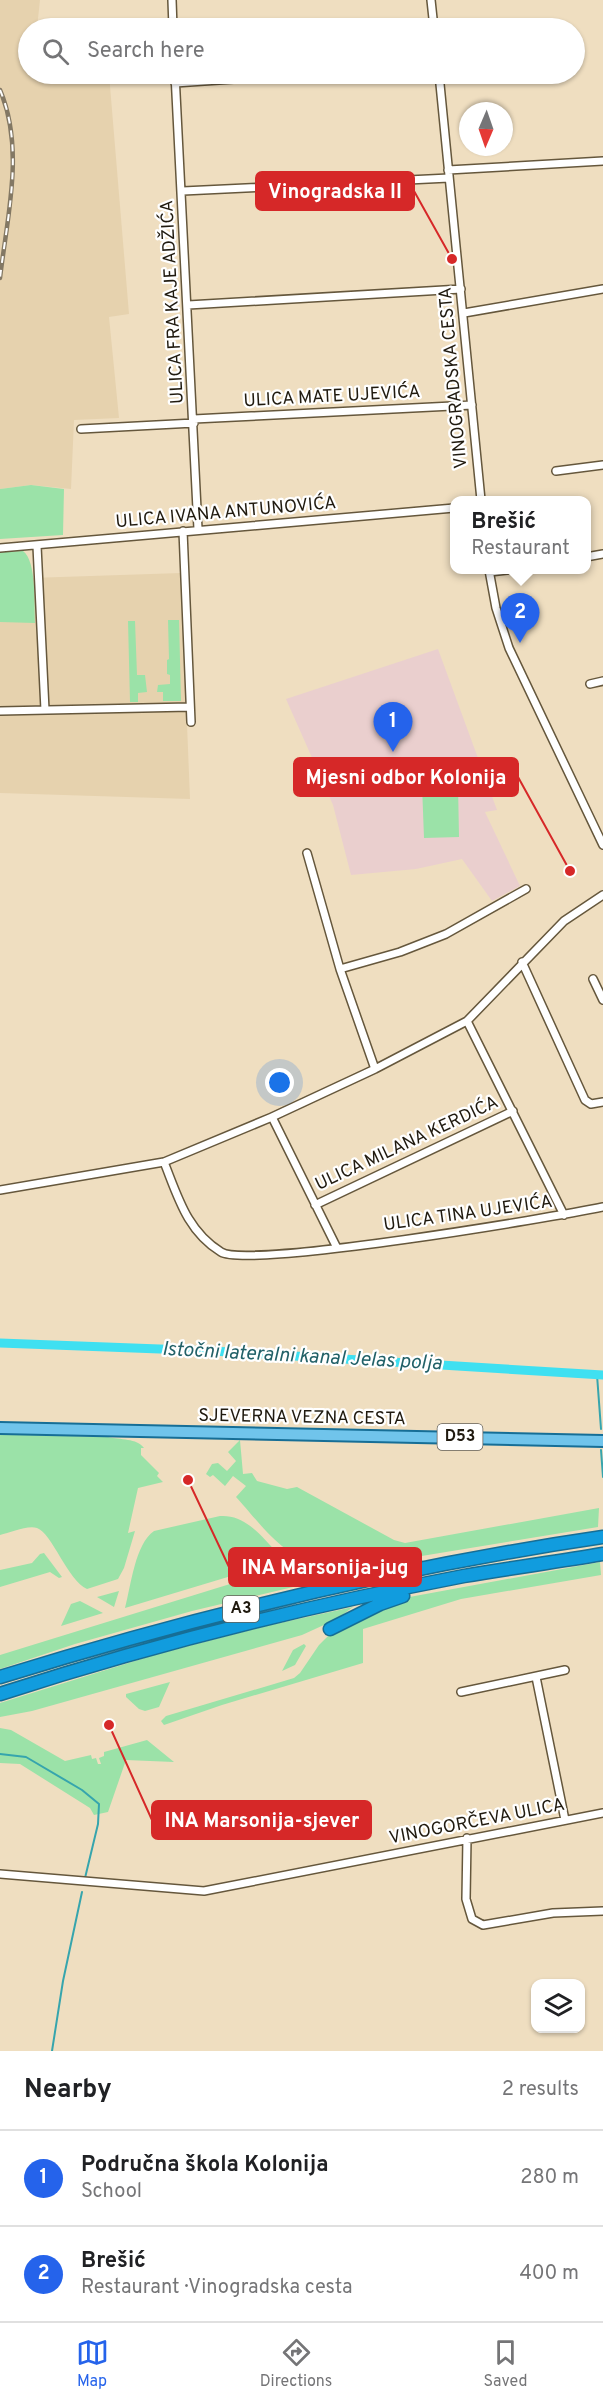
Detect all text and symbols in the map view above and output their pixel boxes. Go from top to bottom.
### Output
search box [18,18,585,84]
icon: search [39,35,72,68]
text: Search here [87,38,205,65]
north arrow [459,102,513,156]
callout: Vinogradska II [256,172,414,210]
text: Vinogradska II [268,180,402,206]
street label: ULICA FRA KAJE ADŽIĆA [154,199,190,405]
street label: VINOGRADSKA CESTA [435,286,473,470]
street label: ULICA MATE UJEVIĆA [243,379,421,413]
street label: ULICA IVANA ANTUNOVIĆA [114,490,337,534]
popup [450,496,591,574]
text: Brešić [471,509,536,536]
text: Restaurant [471,536,570,562]
pin: 2 [500,594,540,643]
pin: 1 [374,702,412,752]
callout: Mjesni odbor Kolonija [294,758,518,796]
text: Mjesni odbor Kolonija [306,766,506,792]
your location [265,1068,294,1097]
street label: ULICA MILANA KERDIĆA [311,1090,502,1197]
street label: ULICA TINA UJEVIĆA [382,1189,554,1237]
water label: Istočni lateralni kanal Jelas polja [161,1337,443,1377]
street label: SJEVERNA VEZNA CESTA [198,1405,406,1431]
road number: D53 [438,1424,482,1450]
callout: INA Marsonija-jug [229,1548,421,1586]
text: INA Marsonija-jug [241,1556,409,1582]
road number: A3 [223,1596,259,1622]
street label: VINOGORČEVA ULICA [387,1792,567,1850]
callout: INA Marsonija-sjever [152,1801,371,1839]
text: INA Marsonija-sjever [165,1809,360,1835]
map controls [531,1979,585,2033]
button: layers [531,1979,585,2033]
text: Nearby [24,2074,112,2107]
text: 2 results [502,2077,579,2103]
text: Područna škola Kolonija [81,2152,328,2179]
text: 1 [40,2165,48,2191]
text: 280 m [520,2165,579,2191]
text: School [81,2179,142,2205]
text: Brešić [81,2248,146,2275]
text: 2 [37,2261,50,2287]
text: 400 m [519,2261,579,2287]
text: Restaurant · Vinogradska cesta [81,2275,353,2301]
tab: Map [76,2336,109,2392]
tab: Directions [260,2336,332,2392]
tab: Saved [483,2336,527,2392]

